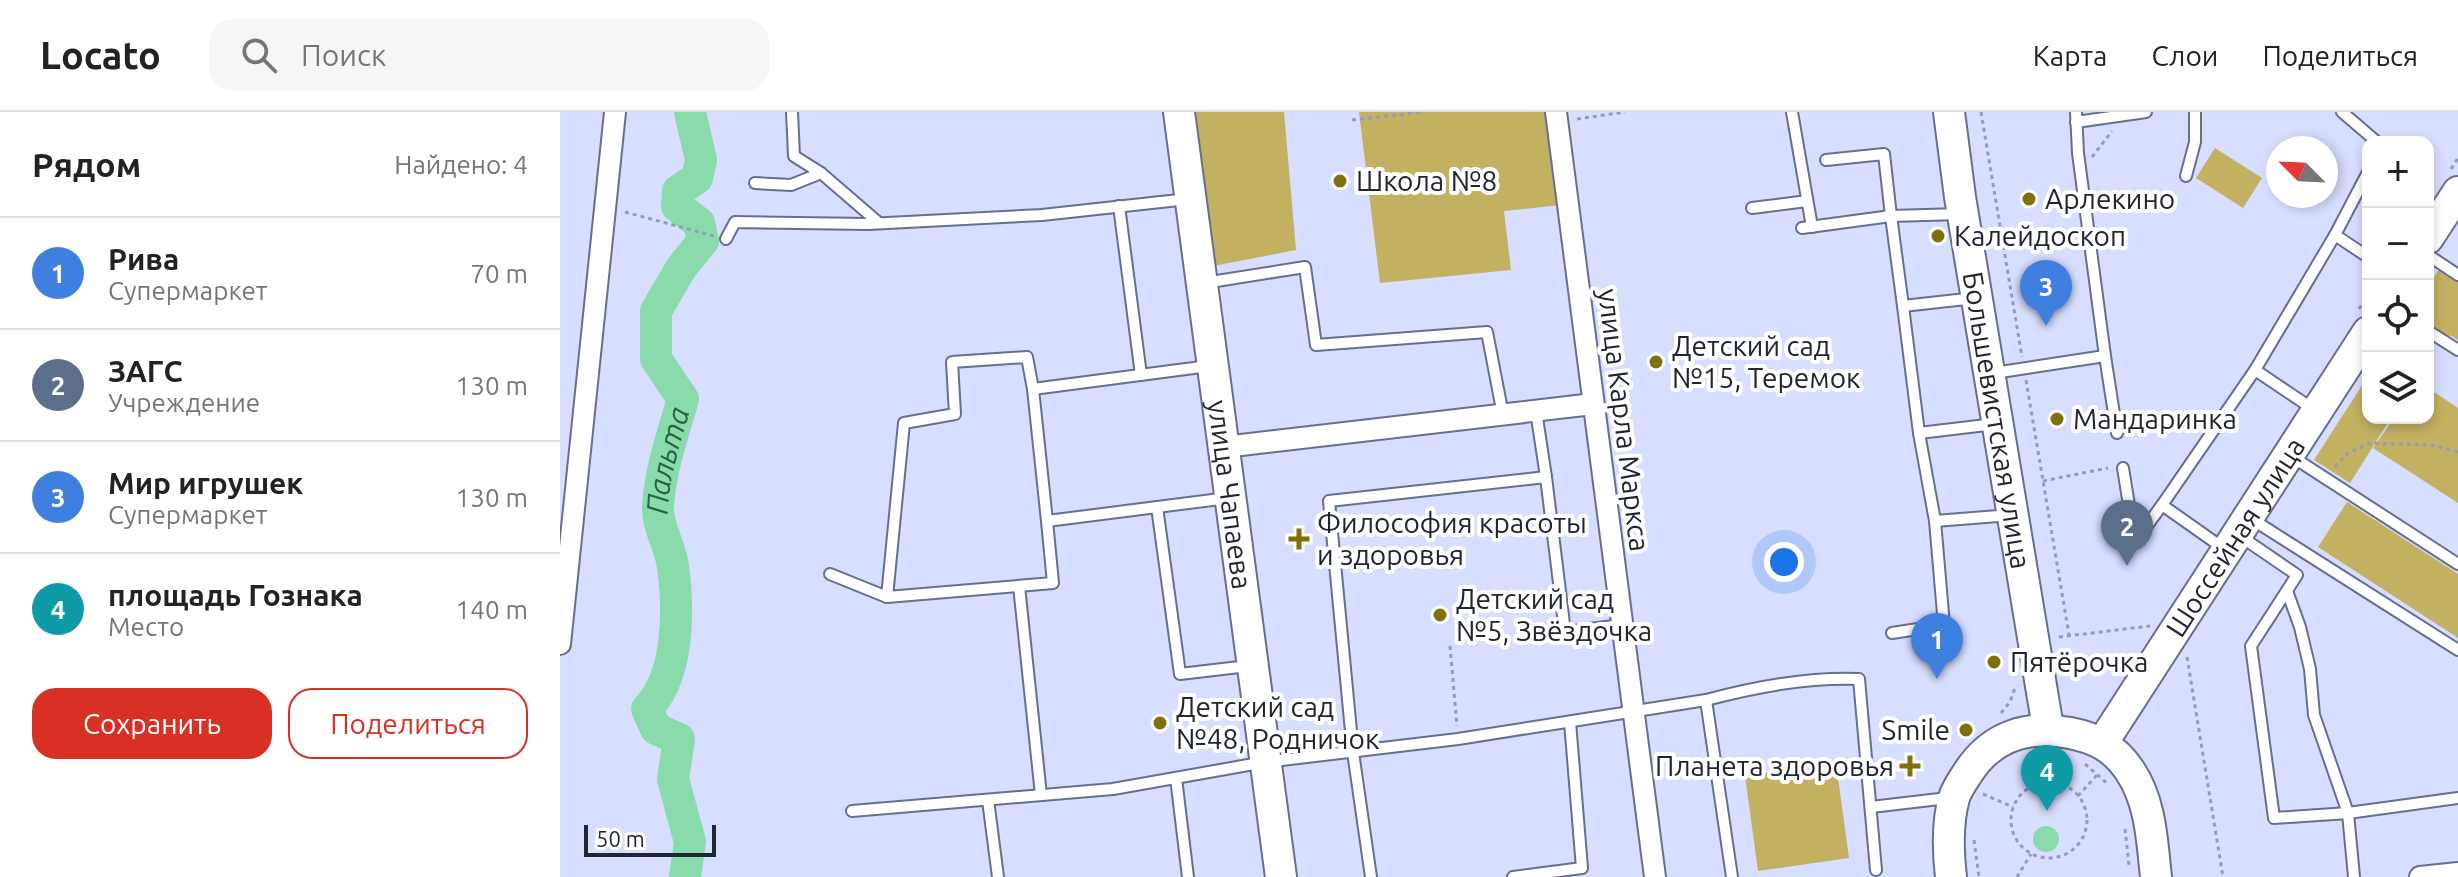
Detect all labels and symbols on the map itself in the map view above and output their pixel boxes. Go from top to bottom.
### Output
north arrow [2266,136,2338,208]
place label: Школа №8 [1356,165,1497,196]
marker: Школа №8 [1331,172,1349,190]
place label: Арлекино [2045,183,2175,214]
marker: Арлекино [2020,190,2038,208]
place label: Калейдоскоп [1954,220,2126,251]
marker: Калейдоскоп [1929,227,1947,245]
pin: 3 [2020,260,2072,326]
street label: Большевистская улица [1958,269,2037,571]
street label: улица Карла Маркса [1593,287,1656,553]
place label: Детский сад №15, Теремок [1672,330,1860,393]
marker: Детский сад №15, Теремок [1647,353,1665,371]
street label: улица Чапаева [1203,398,1258,591]
water label: Пальта [640,403,696,516]
place label: Мандаринка [2073,403,2237,434]
marker: Мандаринка [2048,410,2066,428]
street label: Шоссейная улица [2159,432,2311,642]
pin: 2 [2101,500,2153,566]
place label: Философия красоты и здоровья [1317,507,1587,570]
marker: Философия красоты и здоровья [1288,528,1310,550]
your location [1764,542,1804,582]
place label: Детский сад №5, Звёздочка [1456,583,1652,646]
marker: Детский сад №5, Звёздочка [1431,606,1449,624]
pin: 1 [1911,613,1963,679]
place label: Пятёрочка [2010,646,2149,677]
marker: Пятёрочка [1985,653,2003,671]
place label: Детский сад №48, Родничок [1176,691,1379,754]
marker: Детский сад №48, Родничок [1151,714,1169,732]
place label: Smile [1882,714,1950,745]
marker: Smile [1957,721,1975,739]
pin: 4 [2021,745,2073,811]
place label: Планета здоровья [1655,750,1894,781]
marker: Планета здоровья [1901,757,1919,775]
scale bar [584,821,716,857]

